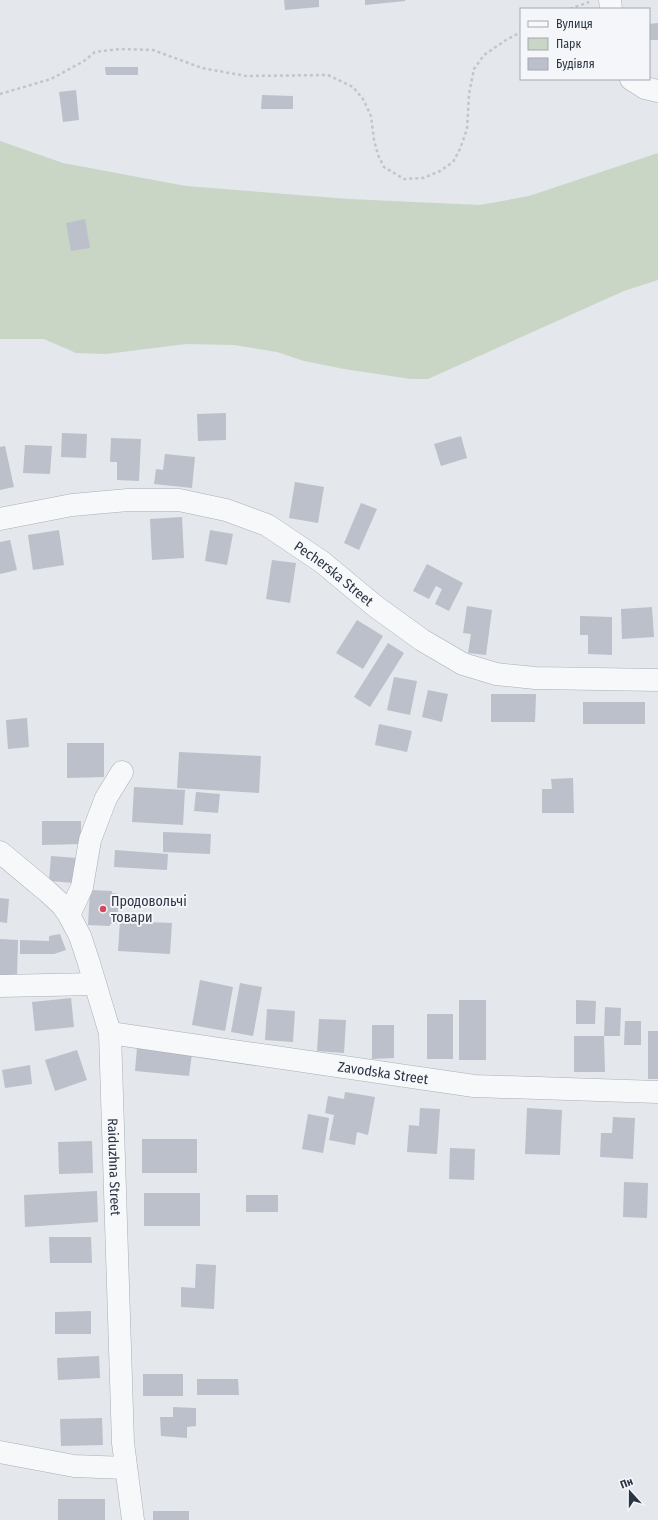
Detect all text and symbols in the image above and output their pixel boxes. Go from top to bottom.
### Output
legend [520,8,650,80]
text: Вулиця [556,17,593,31]
text: Парк [556,37,582,51]
text: Будівля [556,57,595,71]
street label: Pecherska Street [291,537,377,610]
place label: Продовольчі товари [111,893,187,926]
marker: Продовольчі товари [98,904,108,914]
street label: Zavodska Street [337,1058,430,1088]
street label: Raiduzhna Street [104,1118,124,1216]
north arrow [610,1472,650,1512]
text: Пн [618,1475,635,1491]

